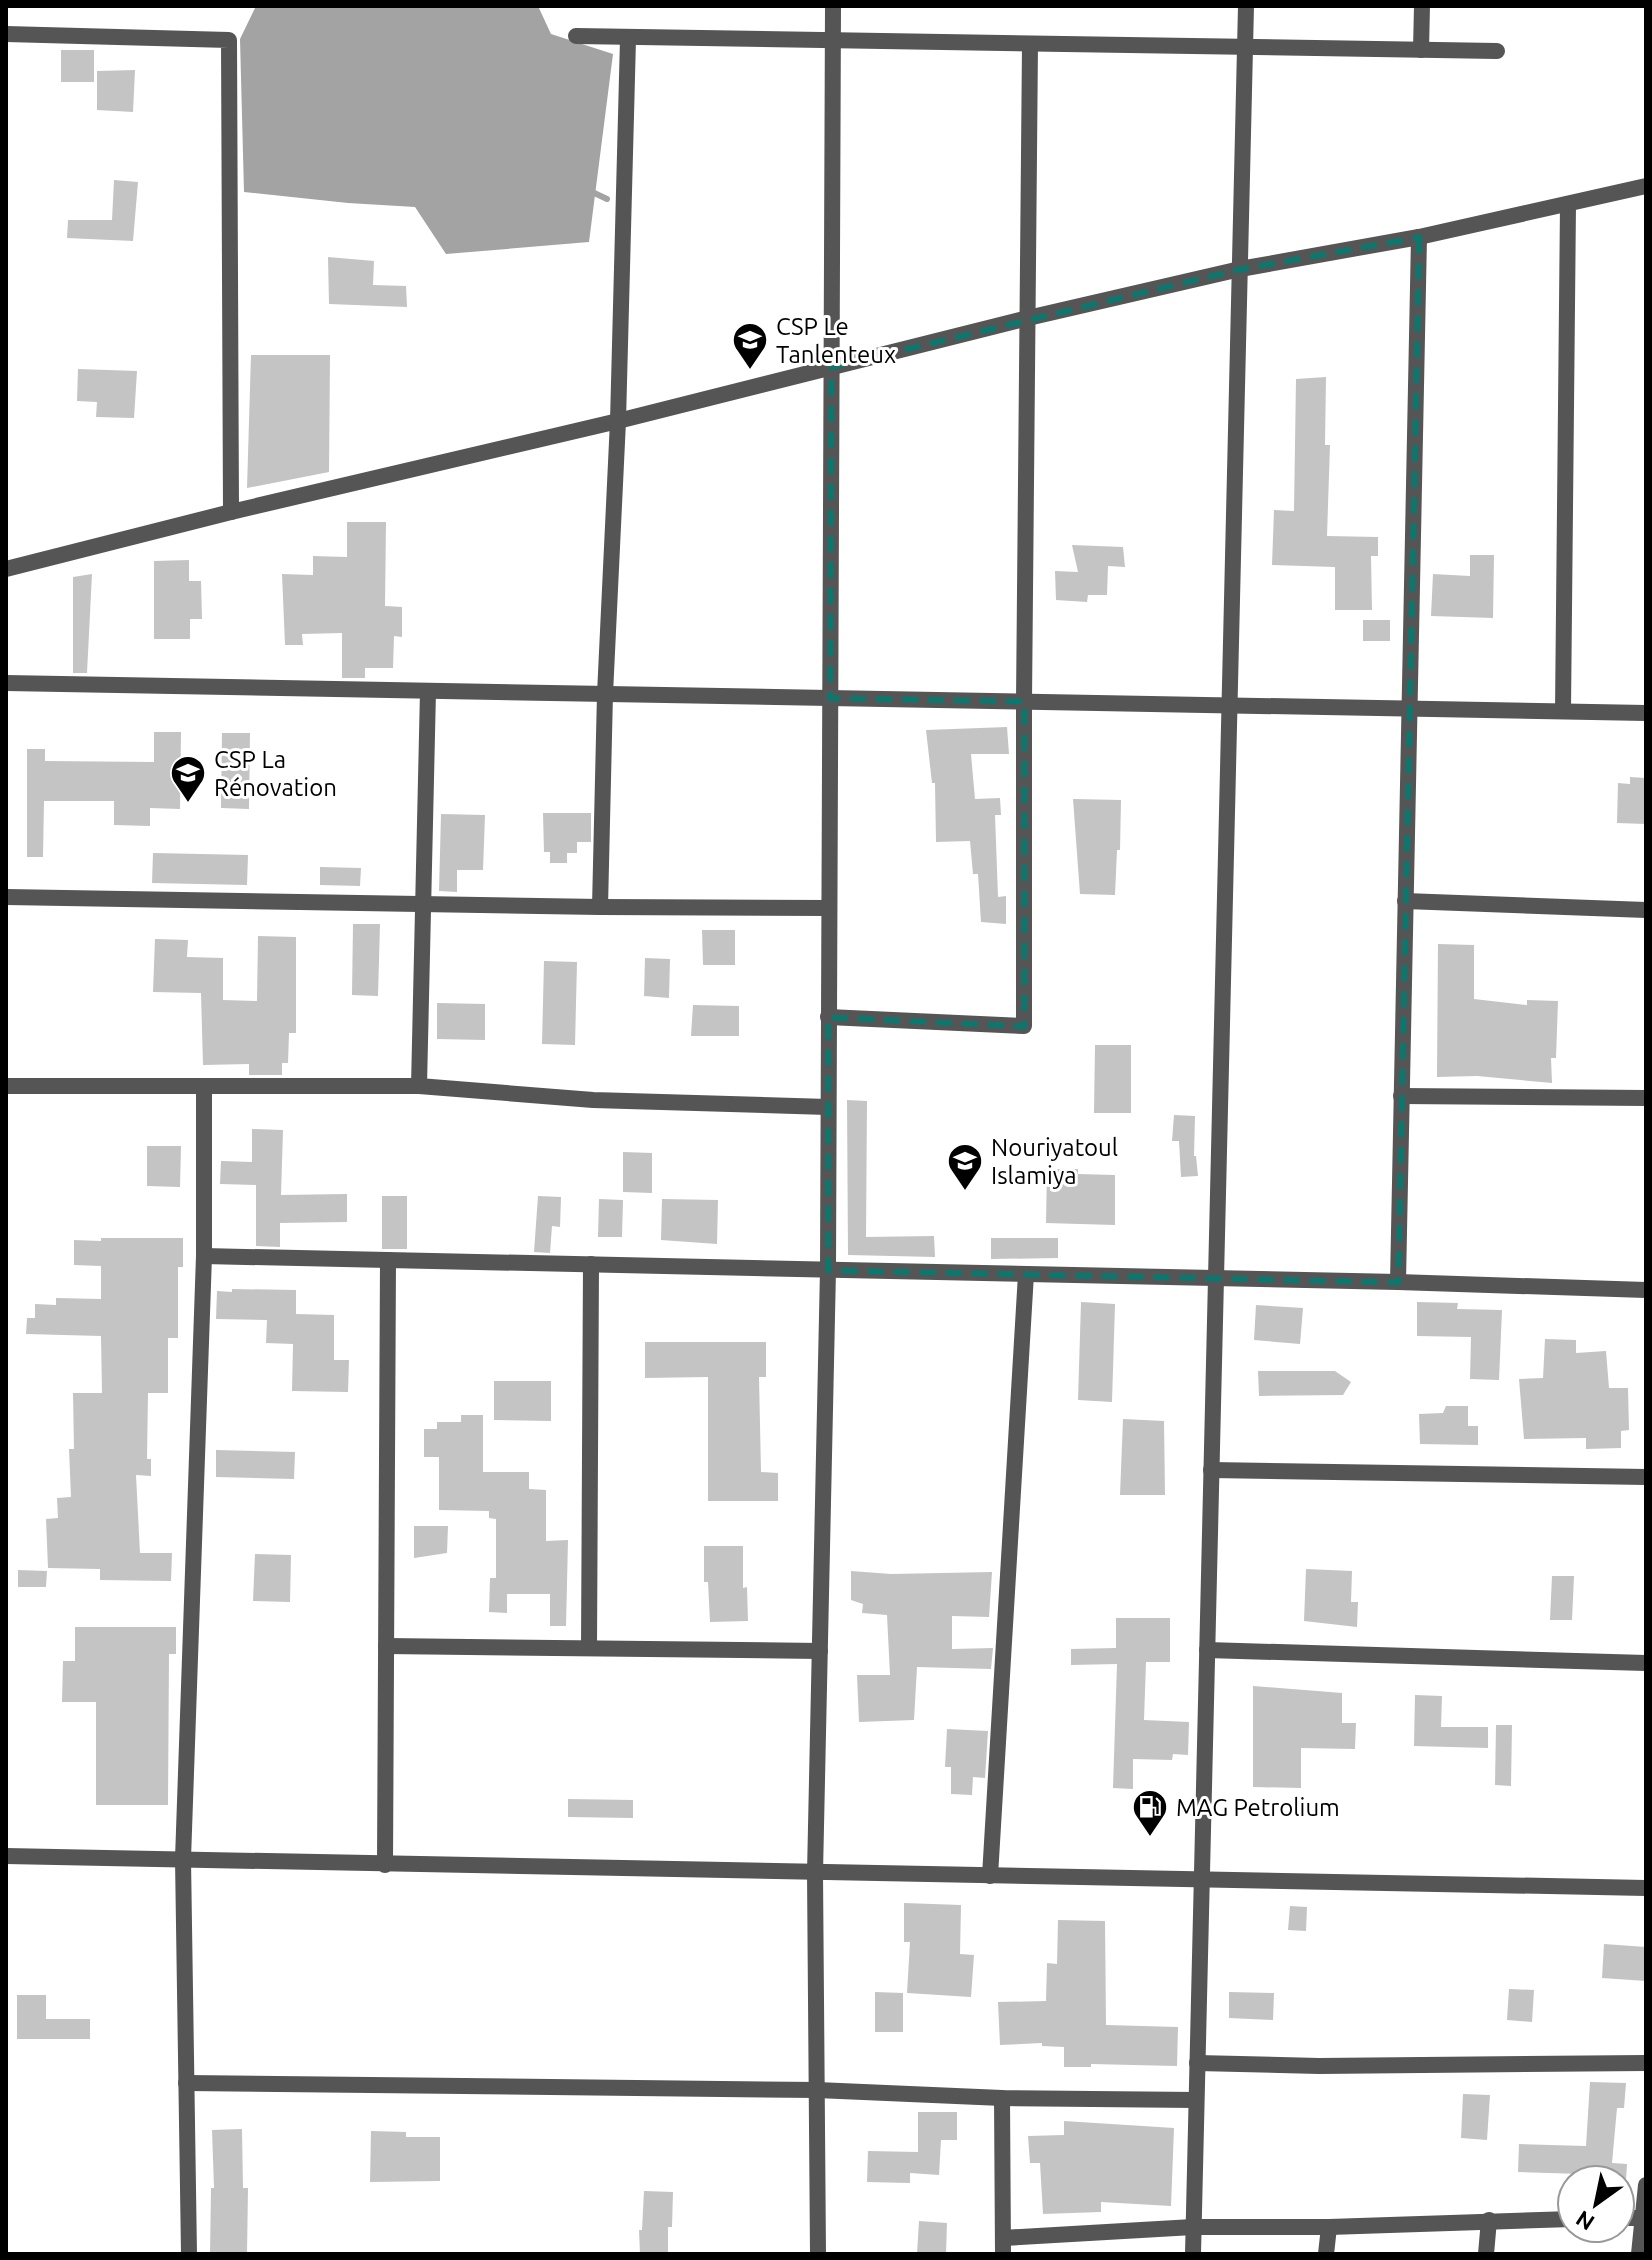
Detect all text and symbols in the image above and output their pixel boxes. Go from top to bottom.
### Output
place label: CSP Le Tanlenteux [776,313,896,368]
school or university icon: CSP Le Tanlenteux [731,321,769,371]
place label: CSP La Rénovation [214,746,337,801]
school or university icon: CSP La Rénovation [169,754,207,804]
place label: Nouriyatoul Islamiya [991,1134,1118,1189]
school or university icon: Nouriyatoul Islamiya [946,1142,984,1192]
fuel station icon: MAG Petrolium [1131,1788,1169,1838]
place label: MAG Petrolium [1176,1794,1340,1821]
north arrow [1556,2164,1636,2244]
text: N [1571,2206,1599,2236]

